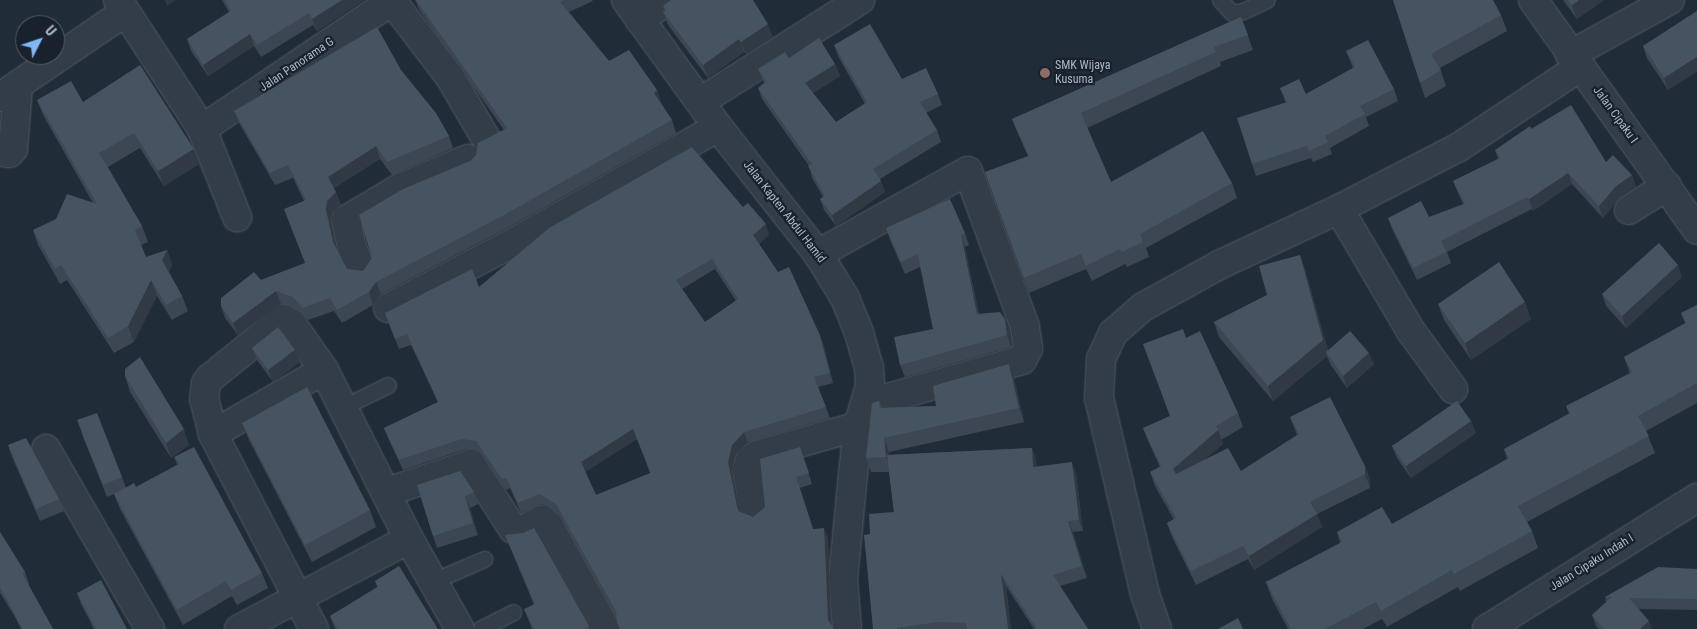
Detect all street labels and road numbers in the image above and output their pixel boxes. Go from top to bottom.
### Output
street label: Jalan Panorama G [257,35,337,95]
street label: Jalan Cipaku I [1590,84,1640,146]
street label: Jalan Kapten Abdul Hamid [740,158,828,266]
street label: Jalan Cipaku Indah I [1548,531,1636,595]

